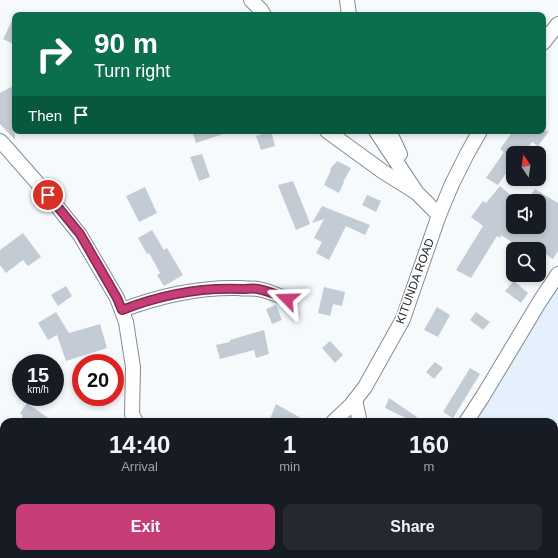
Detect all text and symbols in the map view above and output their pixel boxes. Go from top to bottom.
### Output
icon: right [28,28,80,80]
text: 90 m [94,28,158,59]
text: Turn right [94,61,170,81]
icon: arrive [70,104,92,126]
text: Then [28,107,62,124]
north arrow [506,146,546,186]
map controls [506,146,546,282]
pin [31,178,65,212]
icon: arrive [37,184,59,206]
button: sound [506,194,546,234]
street label: KITUNDA ROAD [393,236,437,326]
button: search [506,242,546,282]
position arrow [266,278,308,320]
speed limit sign: 20 [72,354,124,406]
text: 15 [27,364,49,386]
text: km/h [27,384,49,395]
text: 14:40 [109,431,170,458]
text: 1 [283,431,296,458]
text: 160 [409,431,449,458]
text: Arrival [121,459,158,474]
text: min [279,459,300,474]
text: m [424,459,434,474]
button: Exit [16,504,275,550]
button: Share [283,504,542,550]

